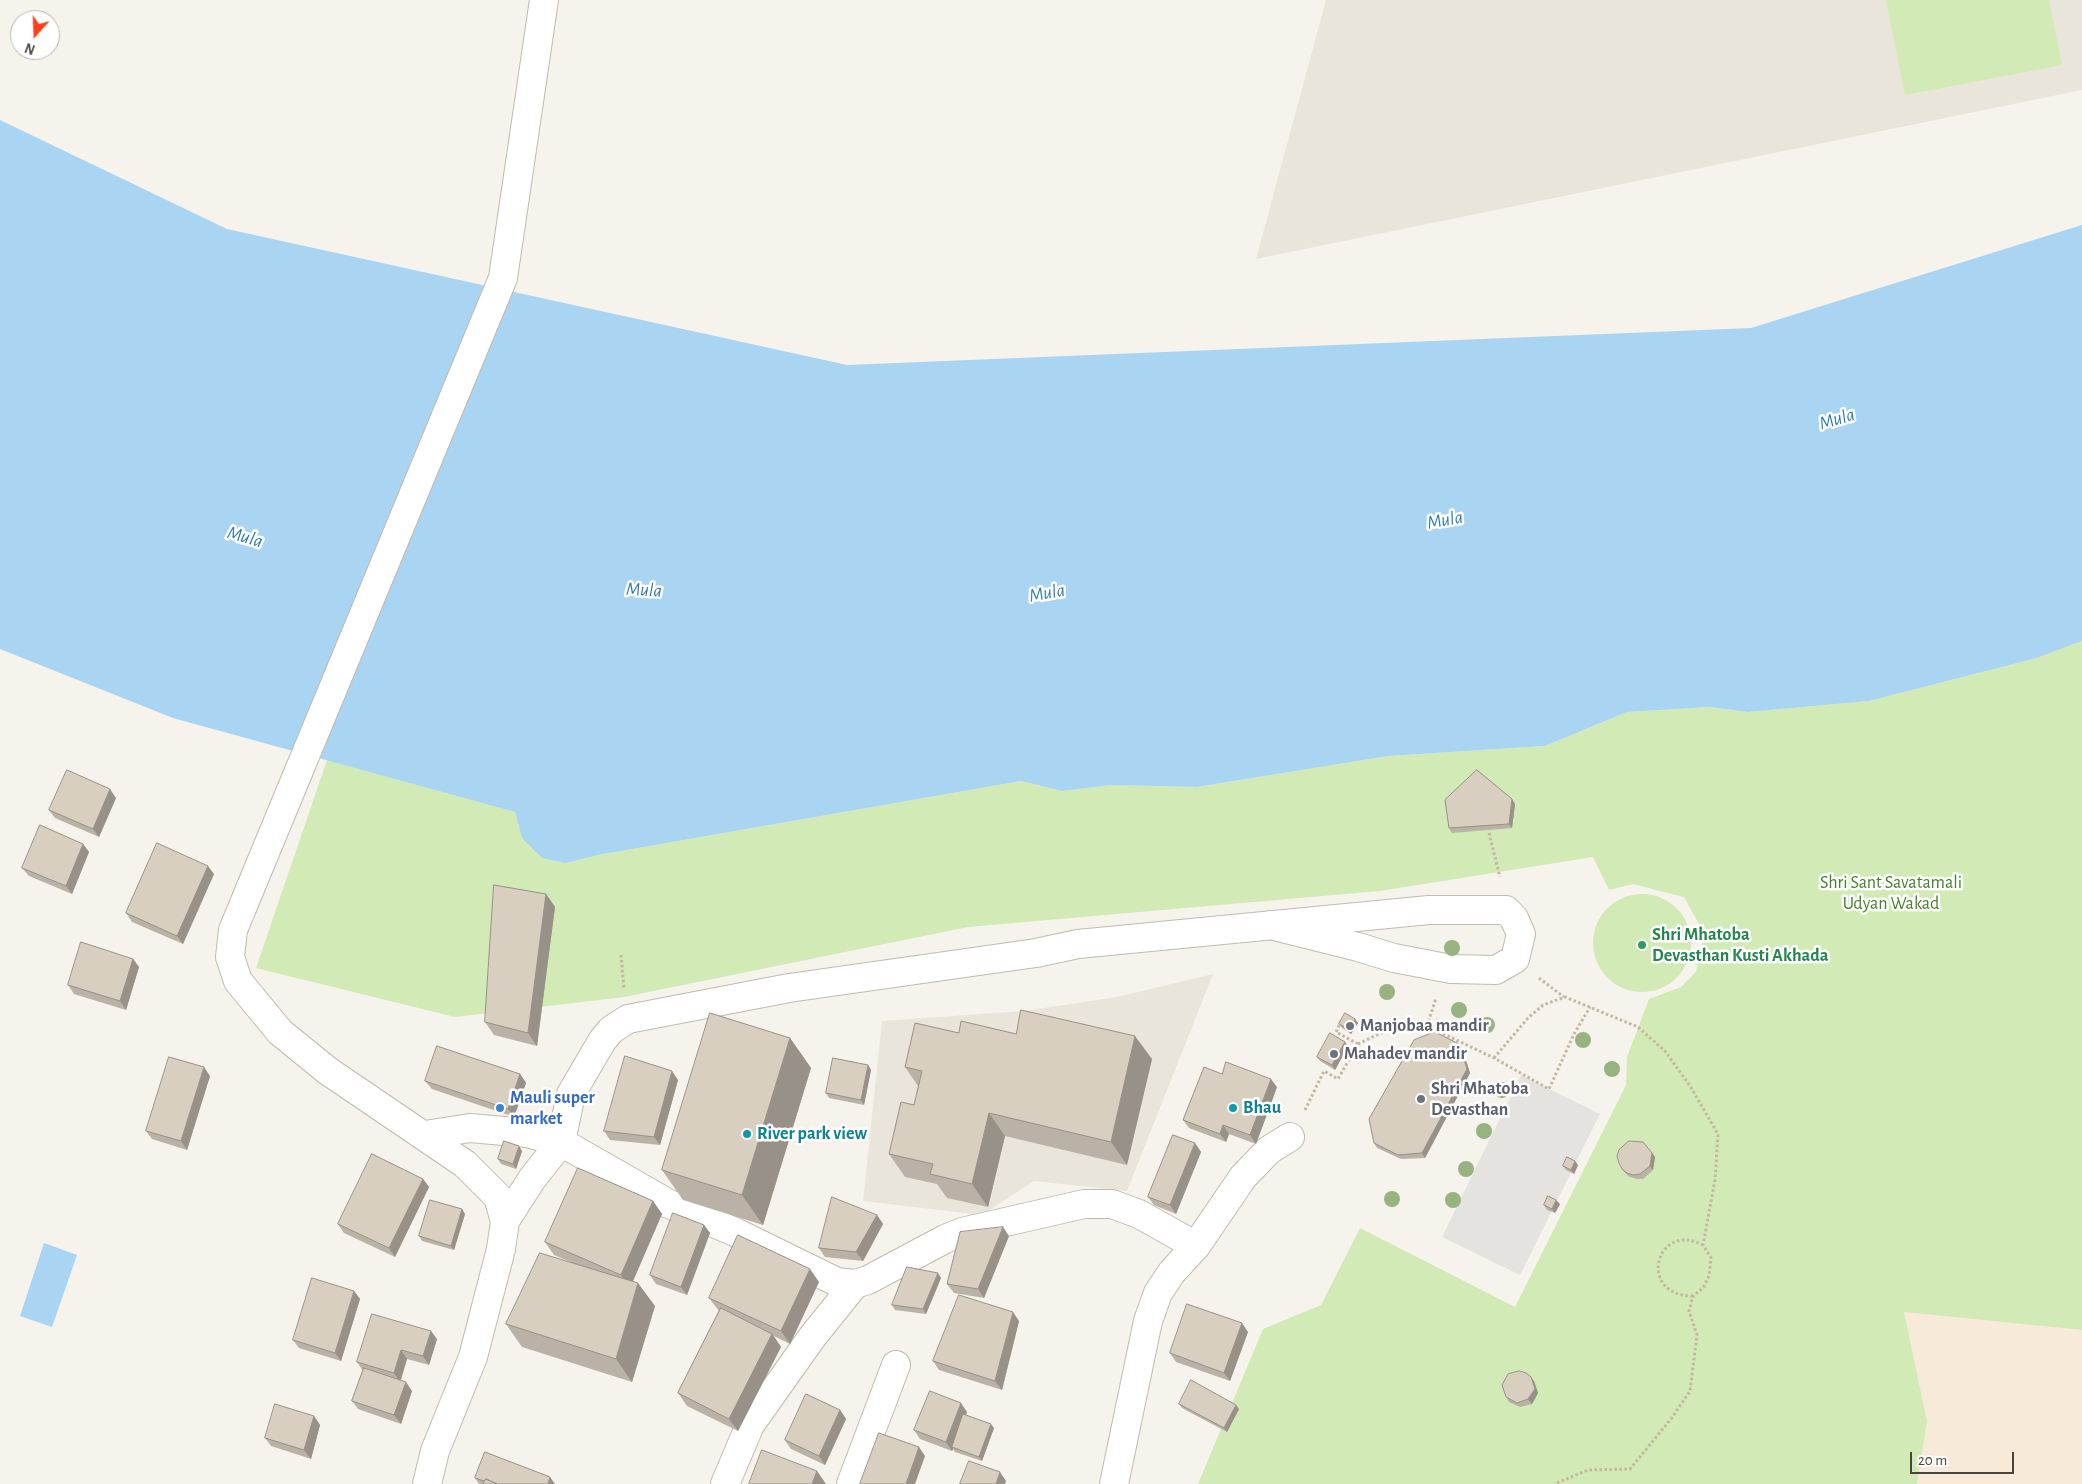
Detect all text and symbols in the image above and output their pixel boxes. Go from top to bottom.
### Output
north arrow [10,10,60,60]
text: N [23,40,37,56]
water label: Mula [1817,403,1857,435]
water label: Mula [1425,506,1465,534]
water label: Mula [225,521,265,553]
water label: Mula [625,578,663,602]
water label: Mula [1027,579,1067,607]
park label: Shri Sant Savatamali Udyan Wakad [1820,872,1962,914]
place label: Shri Mhatoba Devasthan Kusti Akhada [1652,924,1828,966]
marker: Shri Mhatoba Devasthan Kusti Akhada [1636,939,1648,951]
place label: Manjobaa mandir [1360,1015,1489,1037]
marker: Manjobaa mandir [1344,1020,1356,1032]
place label: Mahadev mandir [1344,1043,1467,1065]
marker: Mahadev mandir [1328,1048,1340,1060]
place label: Shri Mhatoba Devasthan [1431,1078,1529,1120]
place label: Mauli super market [510,1087,595,1130]
marker: Shri Mhatoba Devasthan [1415,1093,1427,1105]
place label: Bhau [1243,1097,1281,1119]
marker: Mauli super market [494,1102,506,1114]
marker: Bhau [1227,1102,1239,1114]
place label: River park view [757,1123,867,1145]
marker: River park view [741,1128,753,1140]
scale bar [1912,1442,2016,1474]
text: 20 m [1918,1453,1947,1468]

